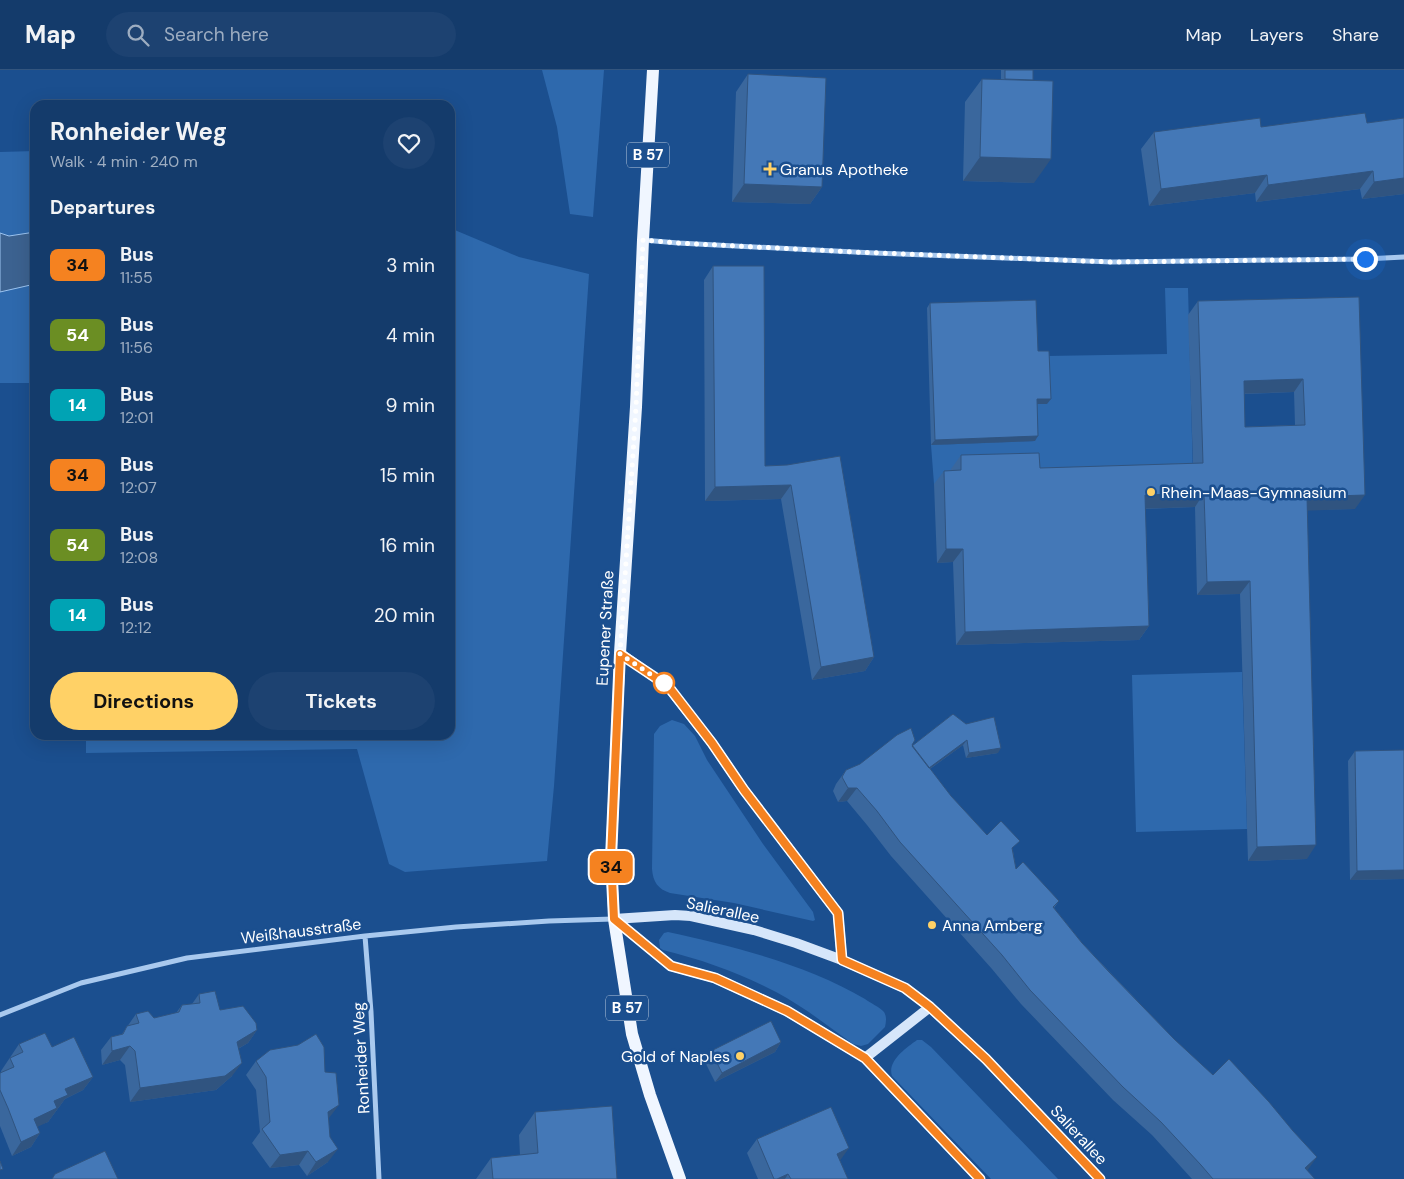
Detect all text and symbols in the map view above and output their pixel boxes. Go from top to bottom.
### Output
search box [106,12,456,57]
text: Map [25,19,76,50]
icon: search [124,21,152,49]
text: Search here [164,22,269,47]
text: Map [1186,23,1222,47]
text: Layers [1250,23,1304,47]
text: Share [1332,23,1379,47]
text: Ronheider Weg [50,116,227,147]
button: heart [383,117,435,169]
road number: B 57 [627,142,669,168]
text: Walk · 4 min · 240 m [50,151,198,172]
place label: Granus Apotheke [780,159,908,180]
marker: Granus Apotheke [764,163,776,175]
text: Departures [50,195,155,220]
text: Bus [120,242,154,267]
your location [1353,247,1378,272]
text: 34 [66,253,89,277]
text: 3 min [386,253,435,278]
text: 11:55 [120,267,153,288]
text: Bus [120,312,154,337]
text: 54 [66,323,89,347]
text: 4 min [386,323,435,348]
text: 11:56 [120,337,153,358]
text: Bus [120,382,154,407]
text: 14 [68,393,87,417]
text: 9 min [386,393,435,418]
text: 12:01 [120,407,153,428]
text: Bus [120,452,154,477]
text: 34 [66,463,89,487]
text: 15 min [380,463,435,488]
text: 12:07 [120,477,157,498]
place label: Rhein-Maas-Gymnasium [1161,482,1347,503]
marker: Rhein-Maas-Gymnasium [1145,486,1157,498]
text: Bus [120,522,154,547]
text: 54 [66,533,89,557]
text: 16 min [380,533,435,558]
text: 12:08 [120,547,158,568]
street label: Eupener Straße [591,570,619,686]
text: Bus [120,592,154,617]
text: 14 [68,603,87,627]
text: 20 min [374,603,435,628]
text: 12:12 [120,617,152,638]
button: Directions [50,672,238,730]
button: Tickets [248,672,435,730]
unlabelled marker [653,672,675,694]
line badge: 34 [588,851,634,883]
text: 34 [600,855,622,879]
street label: Salierallee [684,892,762,928]
street label: Weißhausstraße [240,913,362,949]
place label: Anna Amberg [942,915,1043,936]
marker: Anna Amberg [926,919,938,931]
road number: B 57 [606,996,648,1020]
street label: Ronheider Weg [348,1002,374,1114]
place label: Gold of Naples [621,1046,730,1067]
marker: Gold of Naples [734,1050,746,1062]
street label: Salierallee [1046,1101,1112,1169]

